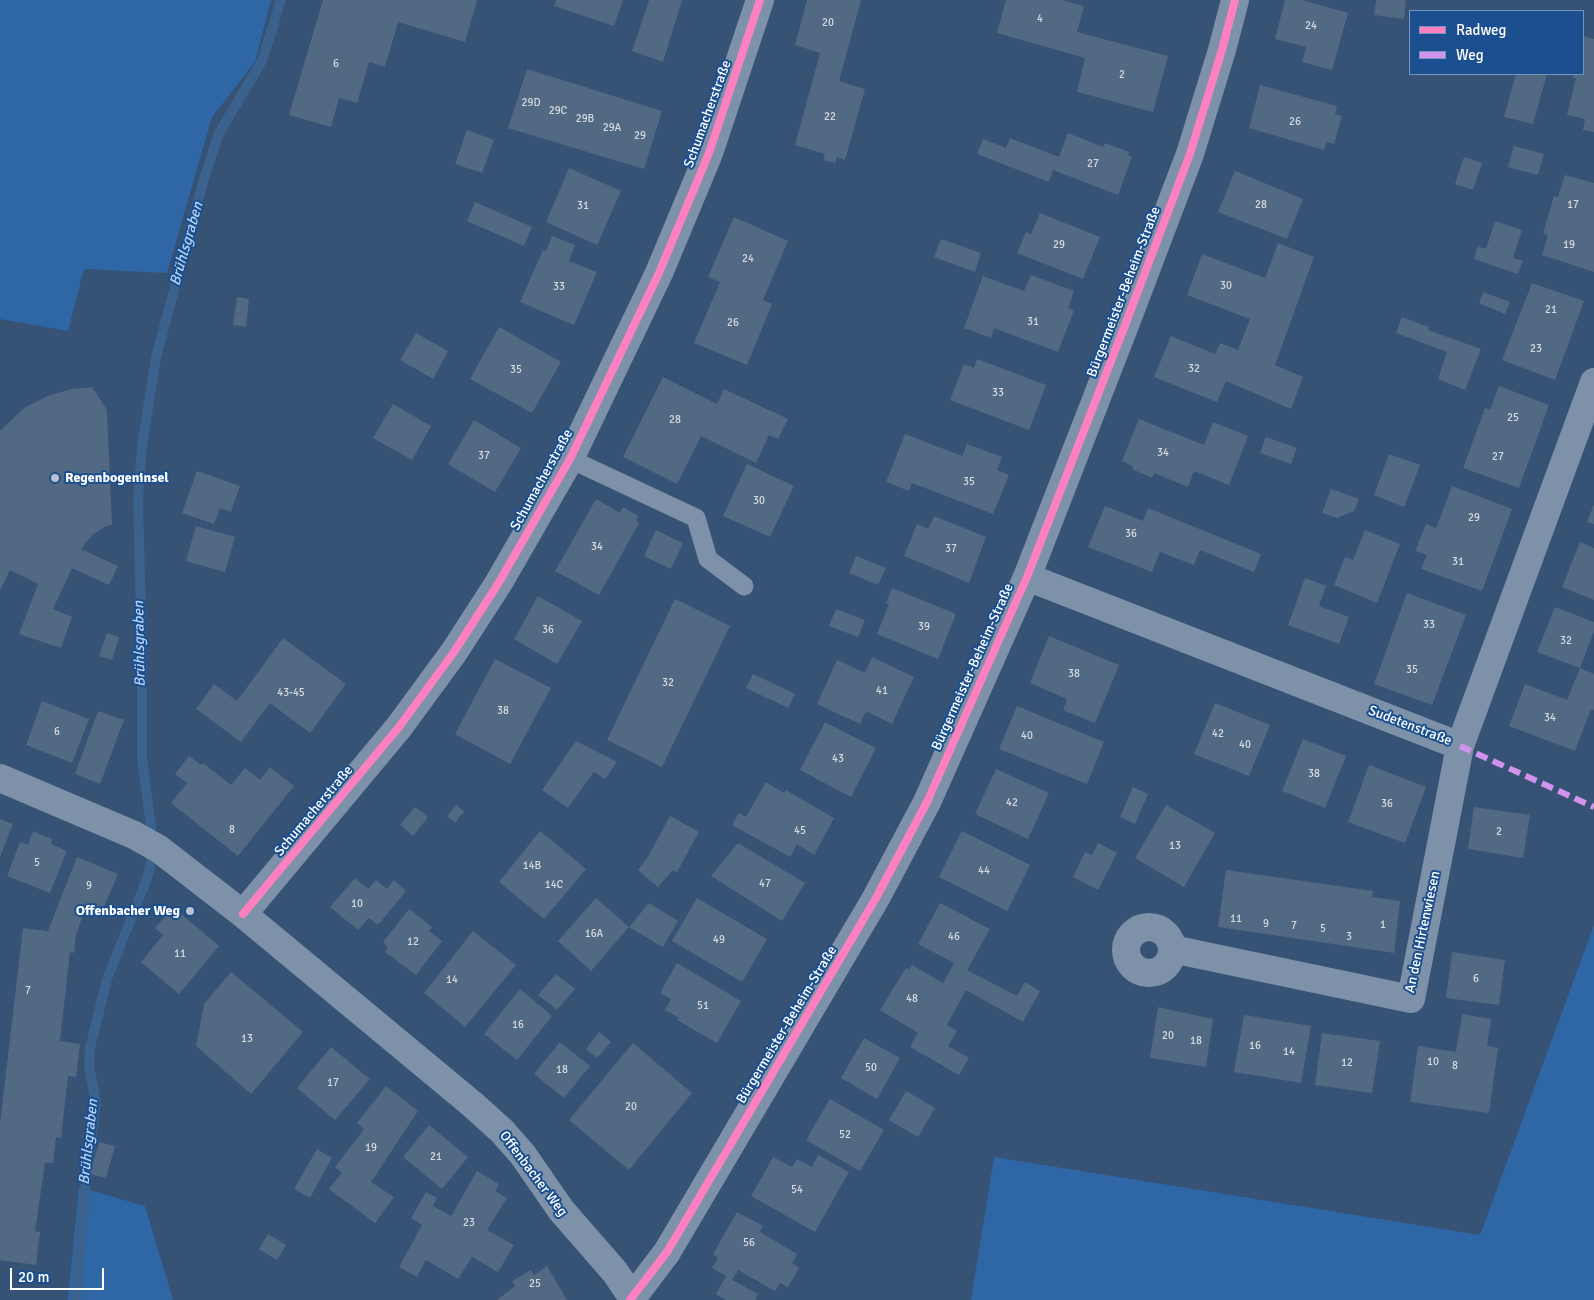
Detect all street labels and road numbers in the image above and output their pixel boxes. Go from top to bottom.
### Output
street label: Schumacherstraße [681,58,735,170]
street label: Bürgermeister-Beheim-Straße [1084,204,1164,380]
street label: Schumacherstraße [507,426,577,534]
street label: Bürgermeister-Beheim-Straße [928,581,1018,753]
street label: Sudetenstraße [1366,702,1454,750]
street label: Schumacherstraße [271,762,357,860]
street label: An den Hirtenwiesen [1402,870,1444,994]
street label: Bürgermeister-Beheim-Straße [733,943,841,1107]
street label: Offenbacher Weg [495,1128,571,1220]

